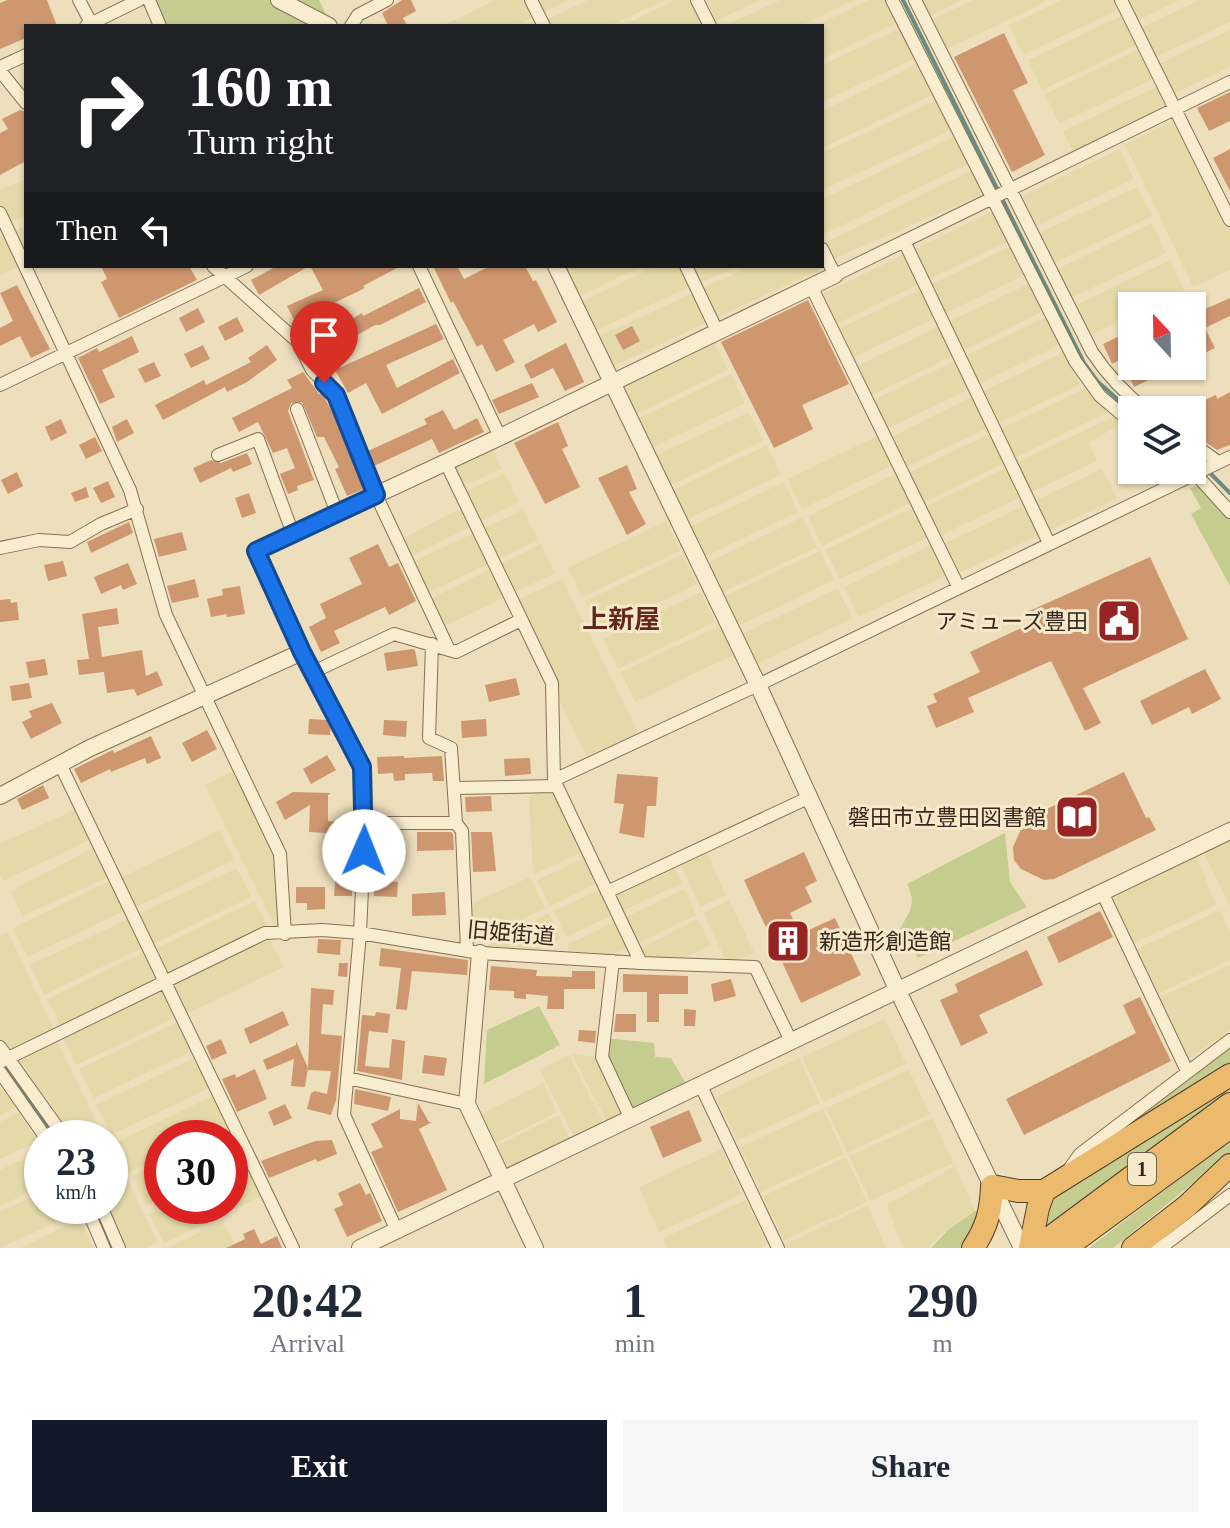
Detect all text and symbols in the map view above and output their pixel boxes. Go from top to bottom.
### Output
icon: right [56,56,160,160]
text: 160 m [188,56,333,118]
text: Turn right [188,122,334,162]
icon: left [134,208,178,252]
text: Then [56,213,118,246]
north arrow [1118,292,1206,380]
map controls [1118,292,1206,484]
pin [290,301,358,383]
icon: arrive [302,313,346,357]
button: layers [1118,396,1206,484]
public building icon: アミューズ豊田 [1095,597,1143,645]
district label: 上新屋 [582,605,660,634]
place label: アミューズ豊田 [936,609,1088,634]
library icon: 磐田市立豊田図書館 [1053,793,1101,841]
place label: 磐田市立豊田図書館 [848,805,1046,830]
position arrow [322,809,406,893]
street label: 旧姫街道 [466,917,556,949]
building icon: 新造形創造館 [764,917,812,965]
place label: 新造形創造館 [819,929,951,954]
speed limit sign: 30 [144,1120,248,1224]
text: 23 [56,1139,96,1184]
road number: 1 [1128,1153,1156,1185]
text: km/h [55,1181,97,1203]
text: 20:42 [251,1274,363,1327]
text: 1 [623,1274,647,1327]
text: 290 [907,1274,979,1327]
text: Arrival [270,1329,345,1358]
text: min [615,1329,655,1358]
text: m [932,1329,953,1358]
button: Exit [32,1420,607,1512]
button: Share [623,1420,1198,1512]

